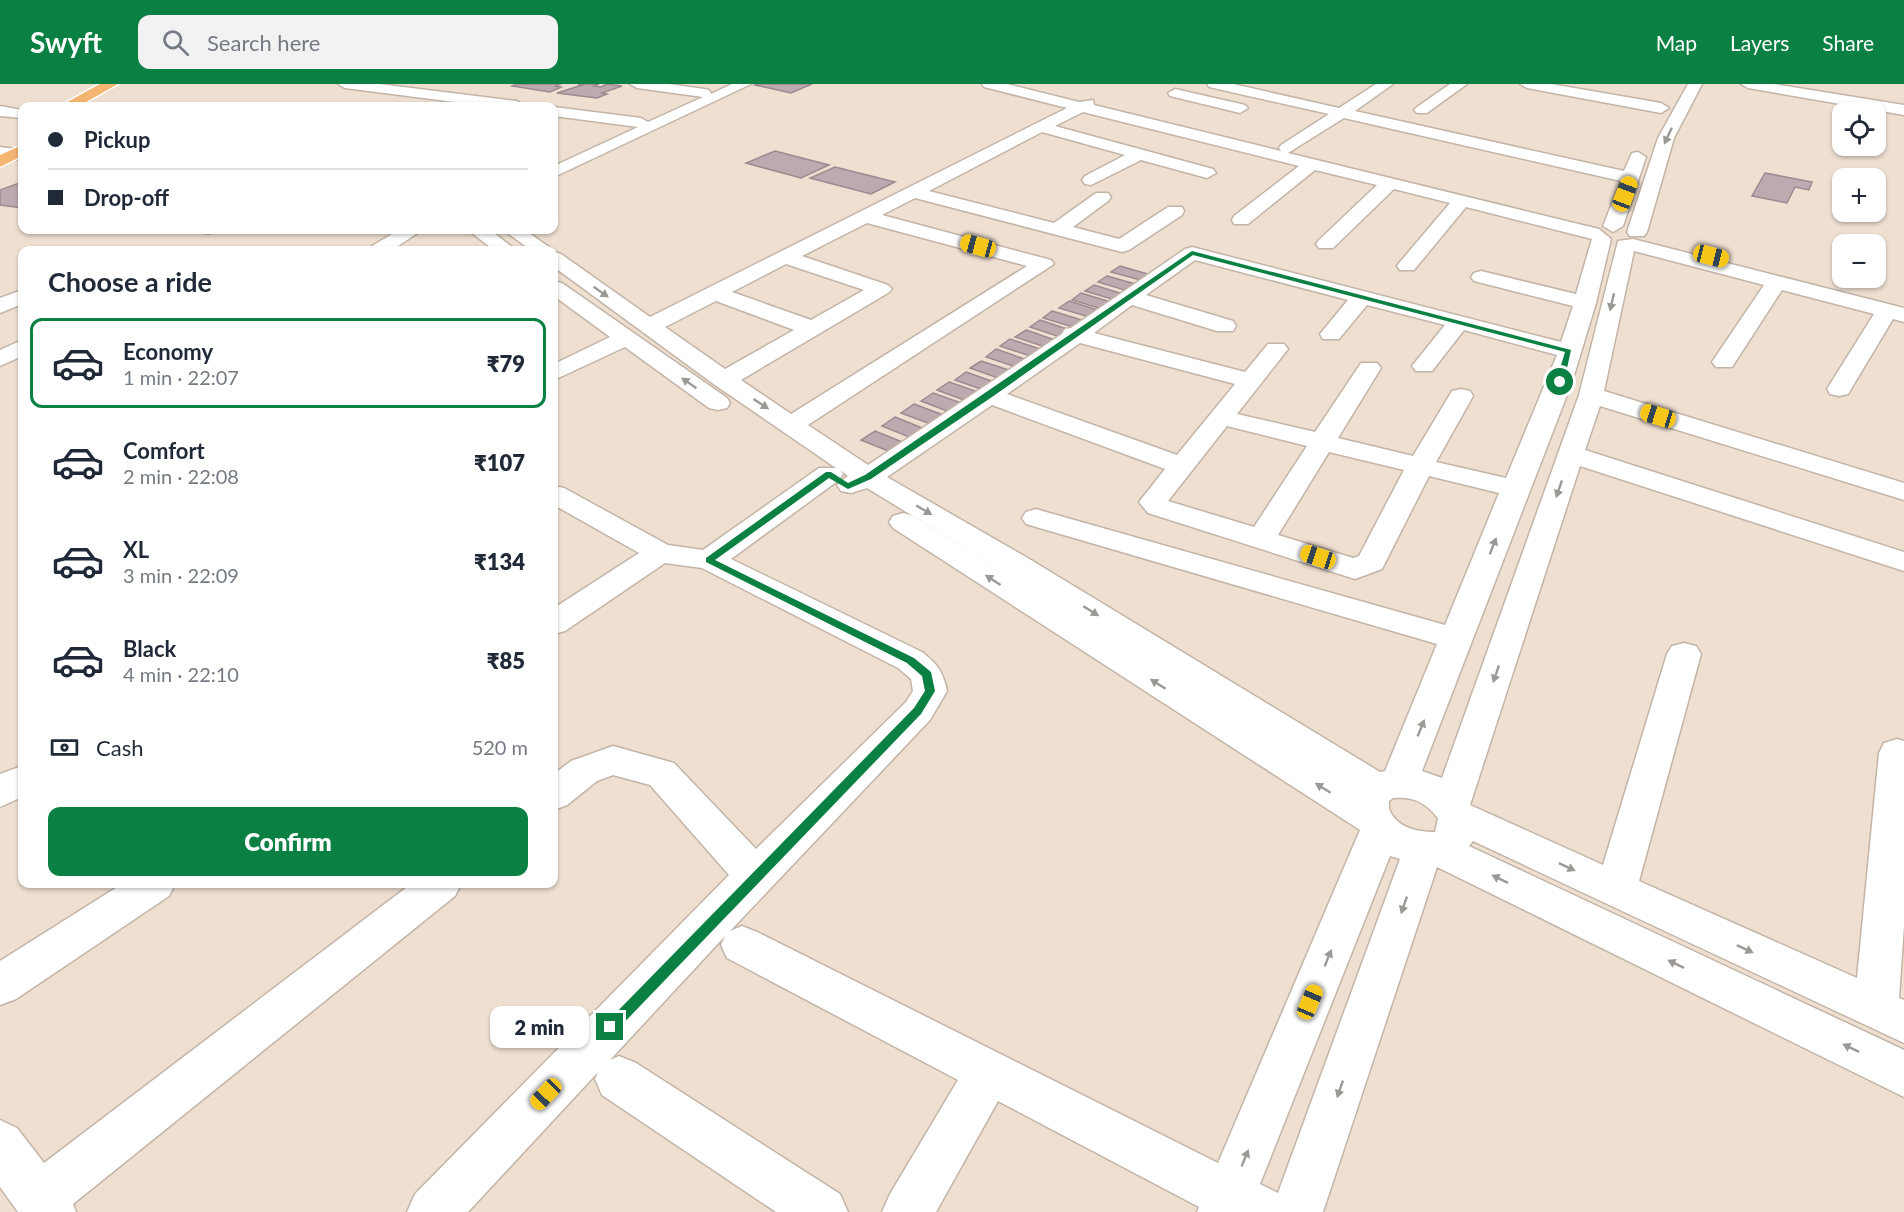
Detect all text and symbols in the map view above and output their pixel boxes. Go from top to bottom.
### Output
search box [138,15,558,69]
text: Swyft [30,25,102,59]
icon: search [159,26,192,59]
text: Search here [207,29,320,56]
text: Map [1656,30,1697,55]
text: Layers [1730,30,1789,55]
text: Share [1822,30,1874,55]
map controls [1832,102,1886,288]
button: locate [1832,102,1886,156]
text: Pickup [84,126,150,153]
one-way arrow [1663,127,1673,145]
button: + [1832,168,1886,222]
car [1610,174,1640,214]
text: Drop-off [84,184,169,211]
car [958,233,998,259]
button: − [1832,234,1886,288]
car [1691,243,1731,269]
text: Choose a ride [48,265,212,298]
one-way arrow [593,286,609,298]
one-way arrow [1607,292,1616,311]
icon: car [51,336,105,390]
text: Economy [123,338,213,365]
text: ₹79 [487,350,525,377]
text: 1 min · 22:07 [123,365,239,389]
route start [1546,368,1573,395]
one-way arrow [681,377,697,389]
one-way arrow [752,398,768,410]
car [1638,402,1678,430]
icon: car [51,435,105,489]
text: Comfort [123,437,205,464]
text: ₹107 [474,449,525,476]
text: 2 min · 22:08 [123,464,239,488]
one-way arrow [1554,480,1564,498]
one-way arrow [916,505,933,515]
icon: car [51,534,105,588]
text: XL [123,536,149,563]
one-way arrow [1488,537,1498,555]
car [1298,543,1338,571]
text: ₹134 [474,548,525,575]
text: 3 min · 22:09 [123,563,239,587]
one-way arrow [985,575,1001,586]
one-way arrow [1083,605,1099,616]
icon: car [51,633,105,687]
text: Black [123,635,176,662]
text: ₹85 [487,647,525,674]
text: 4 min · 22:10 [123,662,239,686]
one-way arrow [1491,665,1500,683]
one-way arrow [1150,679,1166,690]
one-way arrow [1416,718,1426,736]
icon: cash [48,731,81,764]
text: Cash [96,734,143,761]
text: 520 m [472,735,528,759]
one-way arrow [1316,782,1332,794]
button: Confirm [48,807,528,876]
one-way arrow [1559,863,1576,872]
one-way arrow [1491,874,1508,884]
one-way arrow [1398,896,1408,914]
one-way arrow [1736,944,1754,954]
one-way arrow [1323,949,1333,967]
one-way arrow [1667,959,1684,968]
car [1295,982,1325,1022]
callout: 2 min [490,1006,589,1048]
route end [596,1013,623,1040]
text: 2 min [515,1015,564,1039]
one-way arrow [1843,1044,1860,1053]
car [527,1075,565,1113]
one-way arrow [1334,1080,1344,1098]
one-way arrow [1241,1149,1250,1167]

